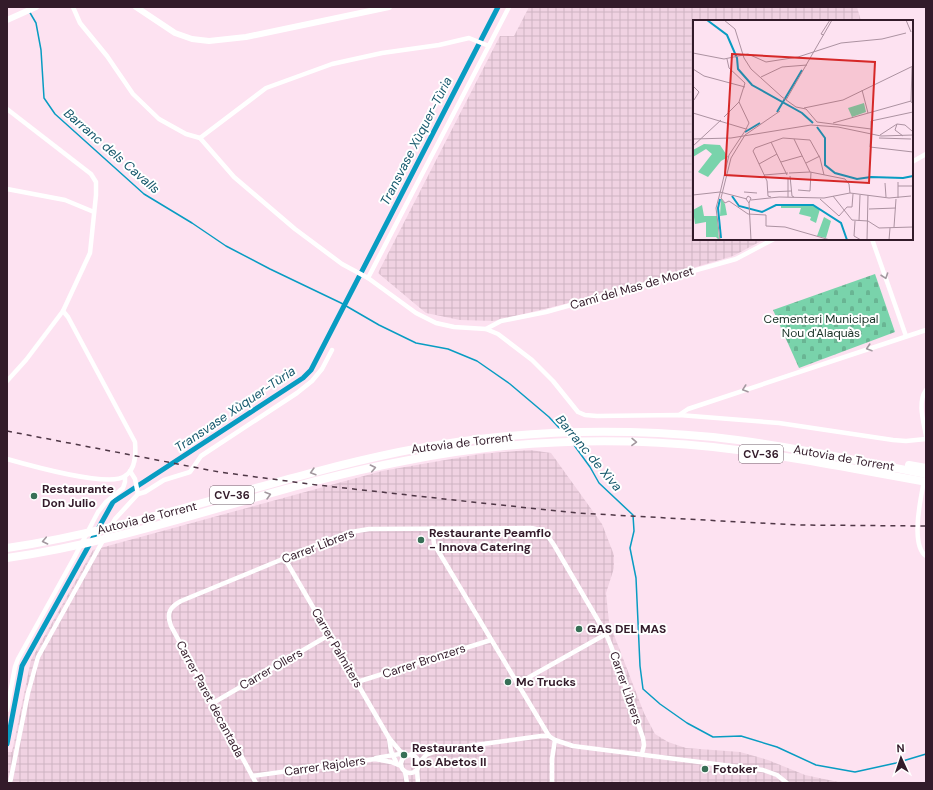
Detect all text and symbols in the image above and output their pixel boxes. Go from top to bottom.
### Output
inset map [693,20,913,240]
water label: Transvase Xùquer-Tùria [376,74,456,208]
water label: Barranc dels Cavalls [60,105,164,197]
street label: Camí del Mas de Moret [568,263,696,313]
one-way arrow [880,272,889,279]
park label: Cementeri Municipal Nou d'Alaquàs [764,311,878,341]
one-way arrow [865,344,872,352]
water label: Transvase Xùquer-Tùria [171,362,299,456]
one-way arrow [742,385,749,393]
water label: Barranc de Xiva [552,411,626,495]
street label: Autovia de Torrent [410,429,514,457]
one-way arrow [631,438,637,447]
street label: Autovia de Torrent [792,441,896,475]
road number: CV-36 [739,445,783,463]
one-way arrow [369,464,376,472]
one-way arrow [309,468,316,476]
place label: Restaurante Don Julio [42,481,114,511]
road number: CV-36 [210,486,254,504]
marker: Restaurante Don Julio [29,491,39,501]
one-way arrow [264,491,271,500]
street label: Autovia de Torrent [95,498,199,538]
street label: Carrer Librers [279,525,357,567]
place label: Restaurante Peamflo - Innova Catering [429,525,551,555]
marker: Restaurante Peamflo - Innova Catering [416,535,426,545]
one-way arrow [42,537,49,545]
street label: Carrer Palmiters [308,605,366,691]
place label: GAS DEL MAS [587,621,666,637]
marker: GAS DEL MAS [574,624,584,634]
street label: Carrer Paret decantada [172,638,248,760]
street label: Carrer Bronzers [380,640,468,682]
street label: Carrer Ollers [237,645,305,693]
street label: Carrer Librers [606,649,646,727]
place label: Mc Trucks [516,674,576,690]
marker: Mc Trucks [503,677,513,687]
north arrow [881,738,921,778]
place label: Restaurante Los Abetos II [412,740,487,770]
text: N [896,741,905,755]
marker: Restaurante Los Abetos II [399,750,409,760]
street label: Carrer Rajolers [283,752,367,780]
place label: Fotoker [713,761,757,777]
marker: Fotoker [700,764,710,774]

